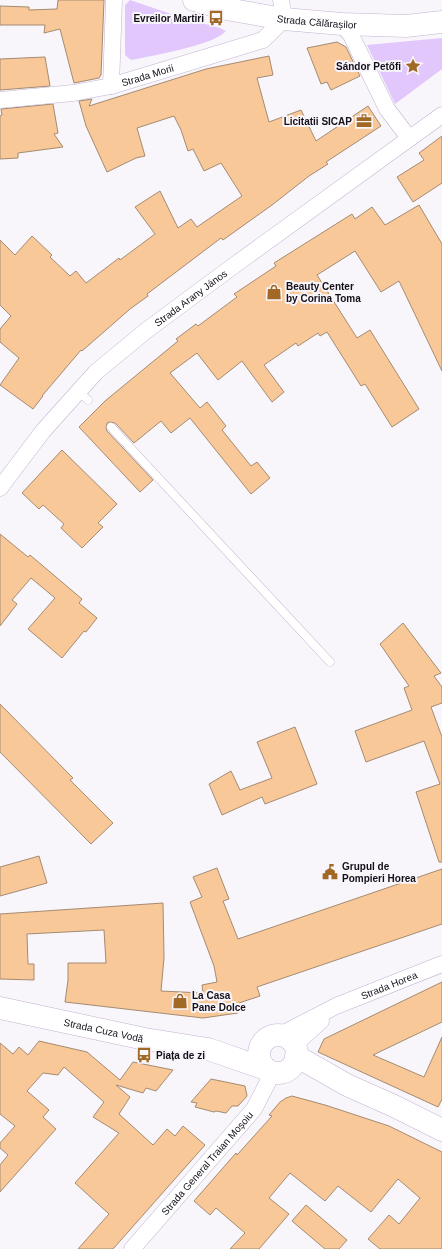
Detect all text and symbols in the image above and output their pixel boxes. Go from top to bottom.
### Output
bus stop icon: Evreilor Martiri [207,9,225,27]
place label: Evreilor Martiri [133,13,204,24]
street label: Strada Călărașilor [276,13,358,30]
place icon: Sándor Petőfi [404,57,422,75]
place label: Sándor Petőfi [336,61,401,72]
street label: Strada Morii [120,62,175,89]
office icon: Licitatii SICAP [355,112,373,130]
place label: Licitatii SICAP [284,116,352,127]
street label: Strada Arany János [153,268,229,329]
place label: Beauty Center by Corina Toma [286,281,361,304]
shop icon: Beauty Center by Corina Toma [265,283,283,301]
place label: Grupul de Pompieri Horea [342,861,416,884]
public building icon: Grupul de Pompieri Horea [321,863,339,881]
street label: Strada Horea [359,969,419,1002]
place label: La Casa Pane Dolce [192,990,246,1013]
shop icon: La Casa Pane Dolce [171,992,189,1010]
street label: Strada Cuza Vodă [63,1017,145,1045]
bus stop icon: Piața de zi [135,1046,153,1064]
place label: Piața de zi [156,1050,205,1061]
street label: Strada General Traian Moșoiu [159,1109,255,1217]

